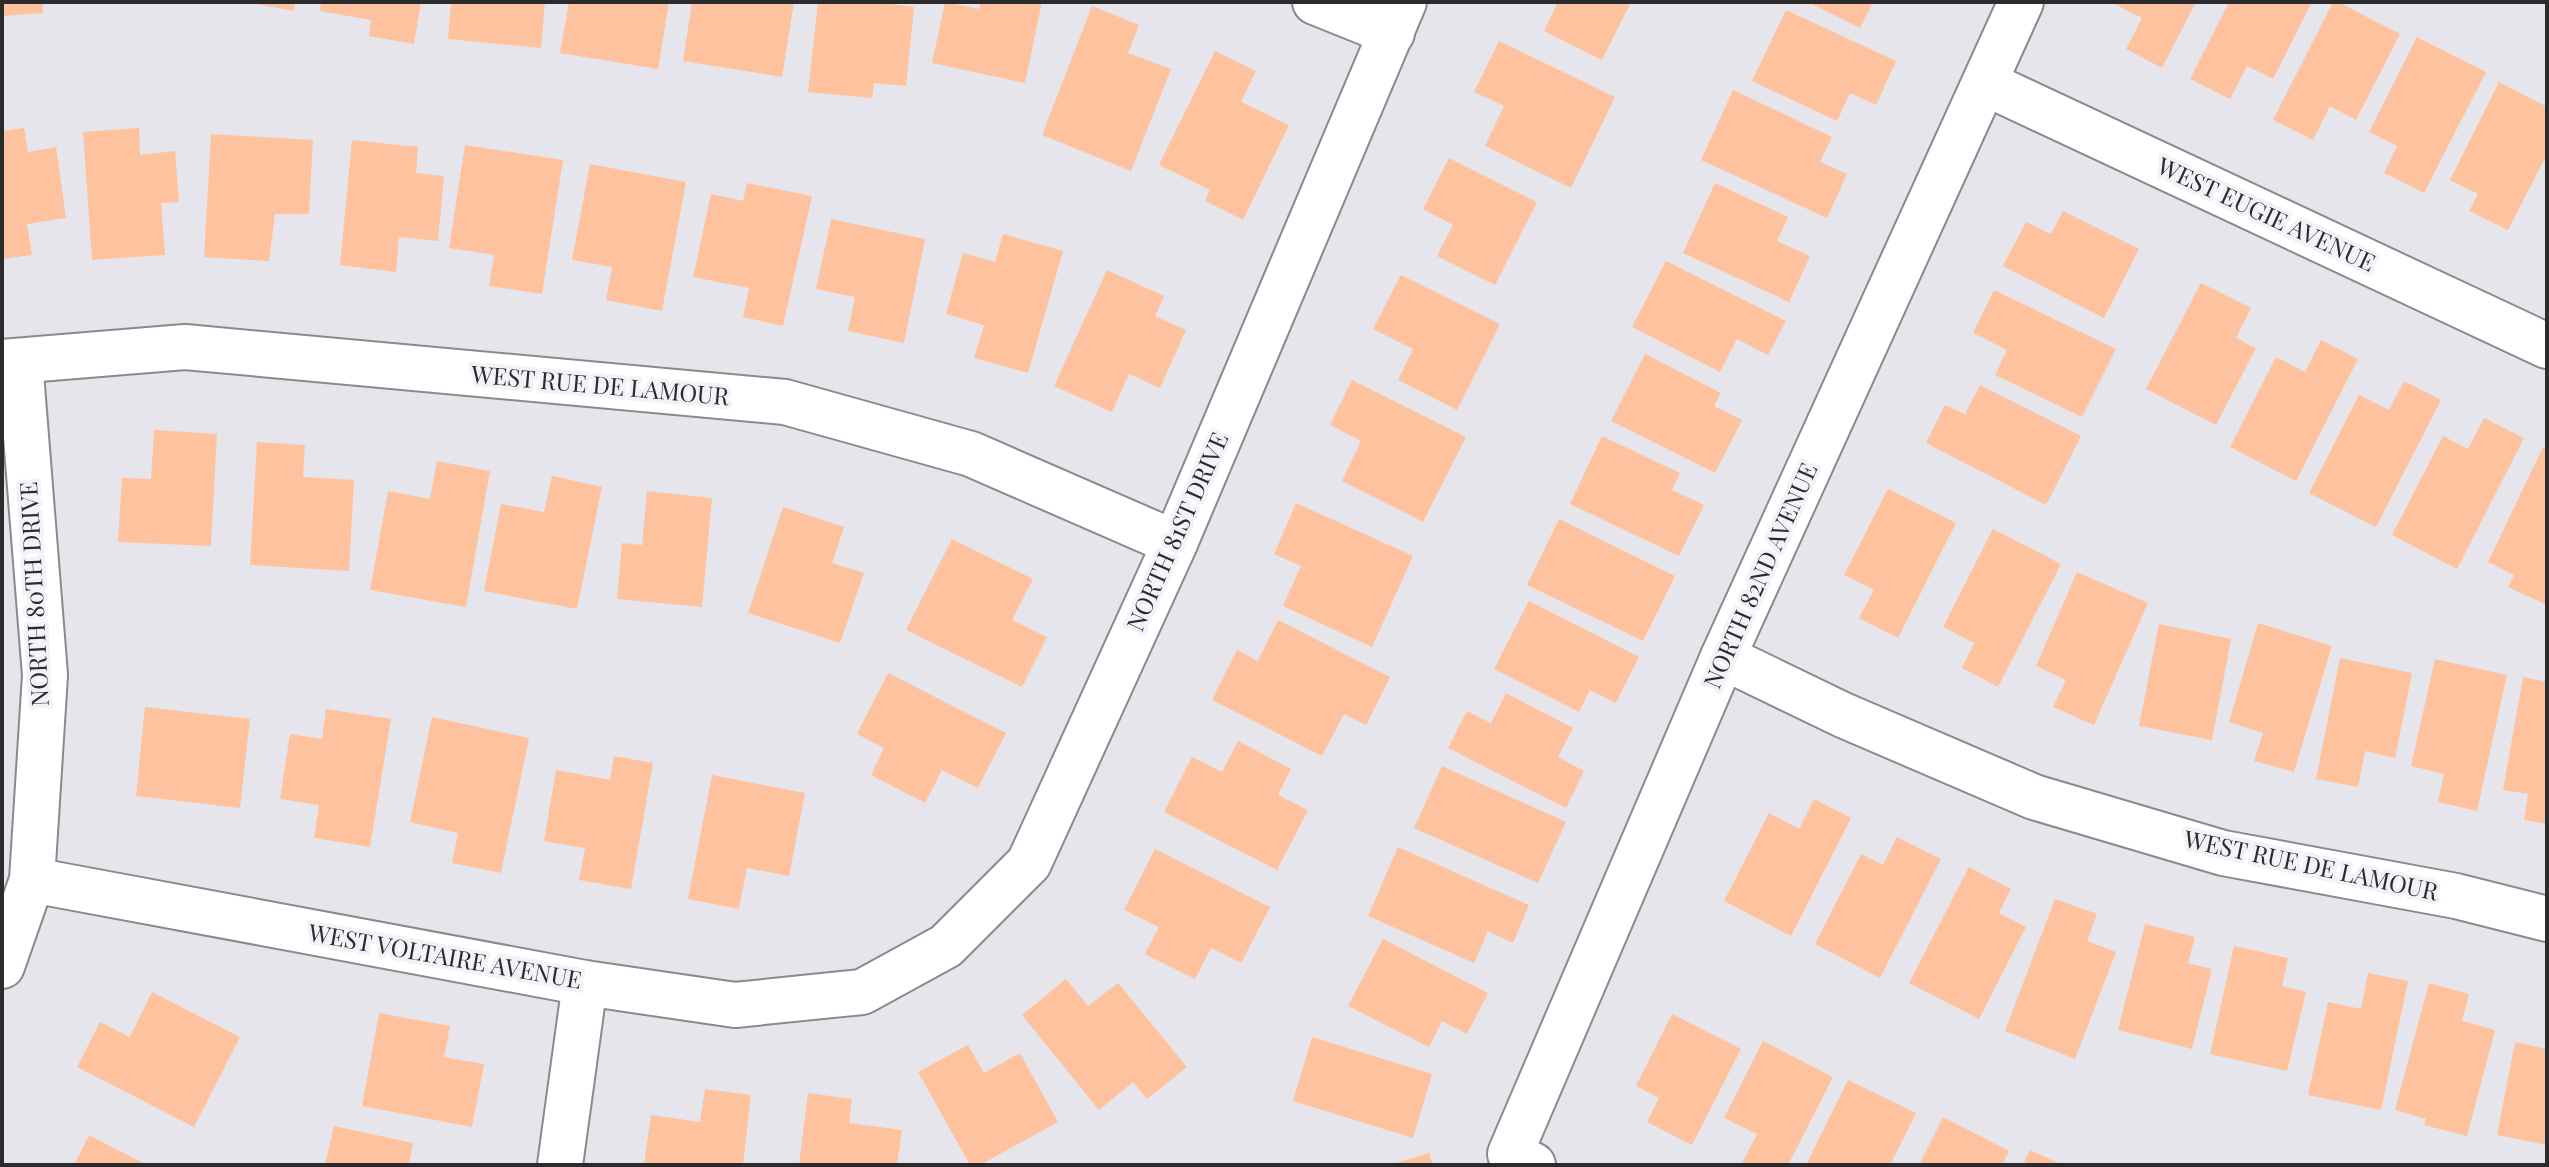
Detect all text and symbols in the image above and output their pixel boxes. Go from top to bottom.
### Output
street label: WEST EUGIE AVENUE [2152,148,2381,278]
street label: WEST RUE DE LAMOUR [469,357,731,411]
street label: NORTH 81ST DRIVE [1118,427,1234,635]
street label: NORTH 82ND AVENUE [1695,457,1823,693]
street label: NORTH 80TH DRIVE [11,481,55,707]
street label: WEST RUE DE LAMOUR [2181,821,2442,907]
street label: WEST VOLTAIRE AVENUE [305,915,585,995]

